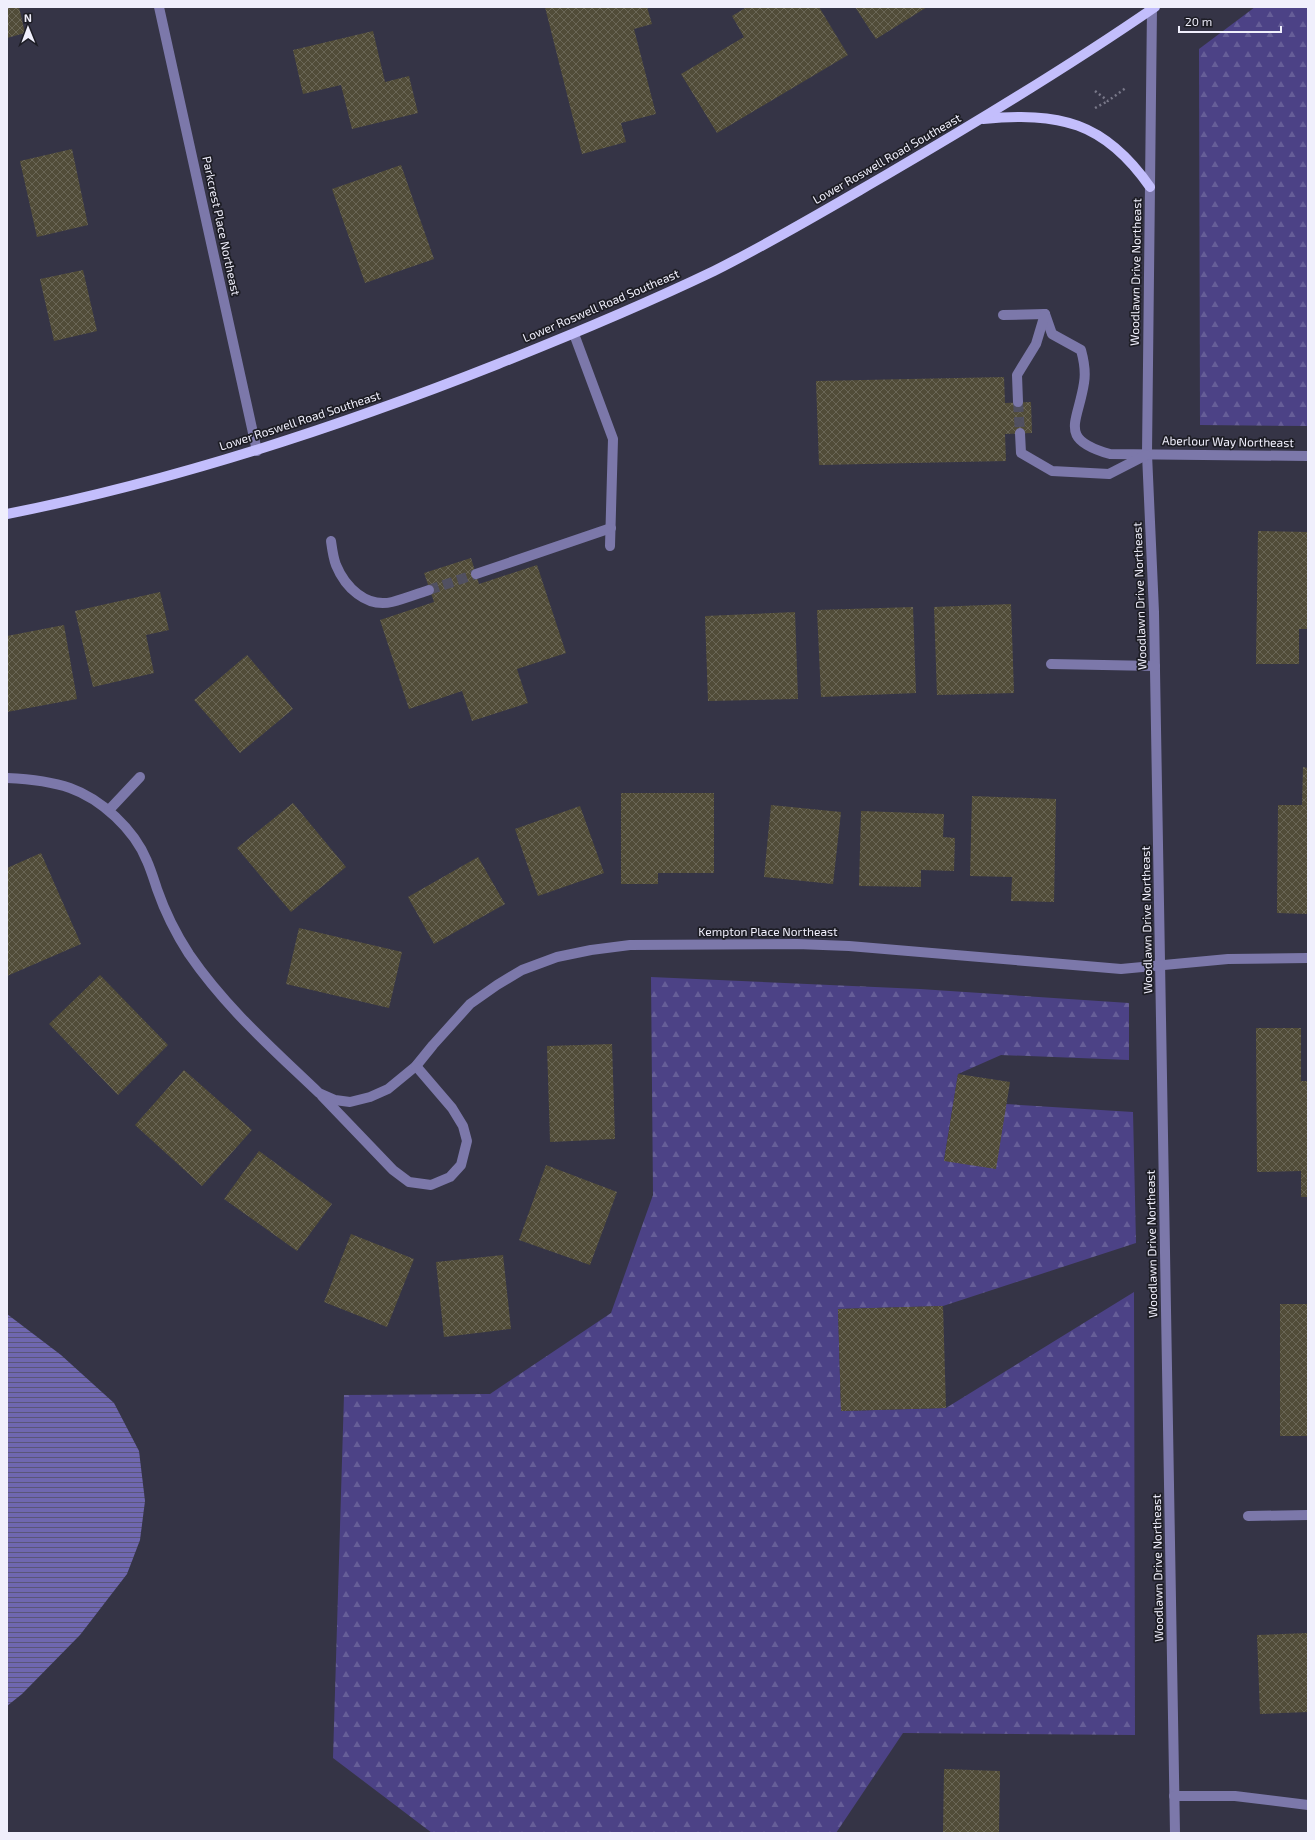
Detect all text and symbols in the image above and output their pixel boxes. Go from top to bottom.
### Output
north arrow [8,8,48,48]
scale bar [1179,8,1281,34]
text: N [24,11,32,24]
text: 20 m [1185,14,1212,28]
street label: Lower Roswell Road Southeast [810,110,963,206]
street label: Parkcrest Place Northeast [200,155,244,297]
street label: Woodlawn Drive Northeast [1127,198,1143,346]
street label: Lower Roswell Road Southeast [520,266,681,344]
street label: Lower Roswell Road Southeast [217,387,382,453]
street label: Aberlour Way Northeast [1162,433,1294,449]
street label: Woodlawn Drive Northeast [1129,521,1149,670]
street label: Woodlawn Drive Northeast [1138,846,1154,994]
street label: Kempton Place Northeast [698,924,838,938]
street label: Woodlawn Drive Northeast [1143,1170,1159,1318]
street label: Woodlawn Drive Northeast [1149,1494,1165,1642]

